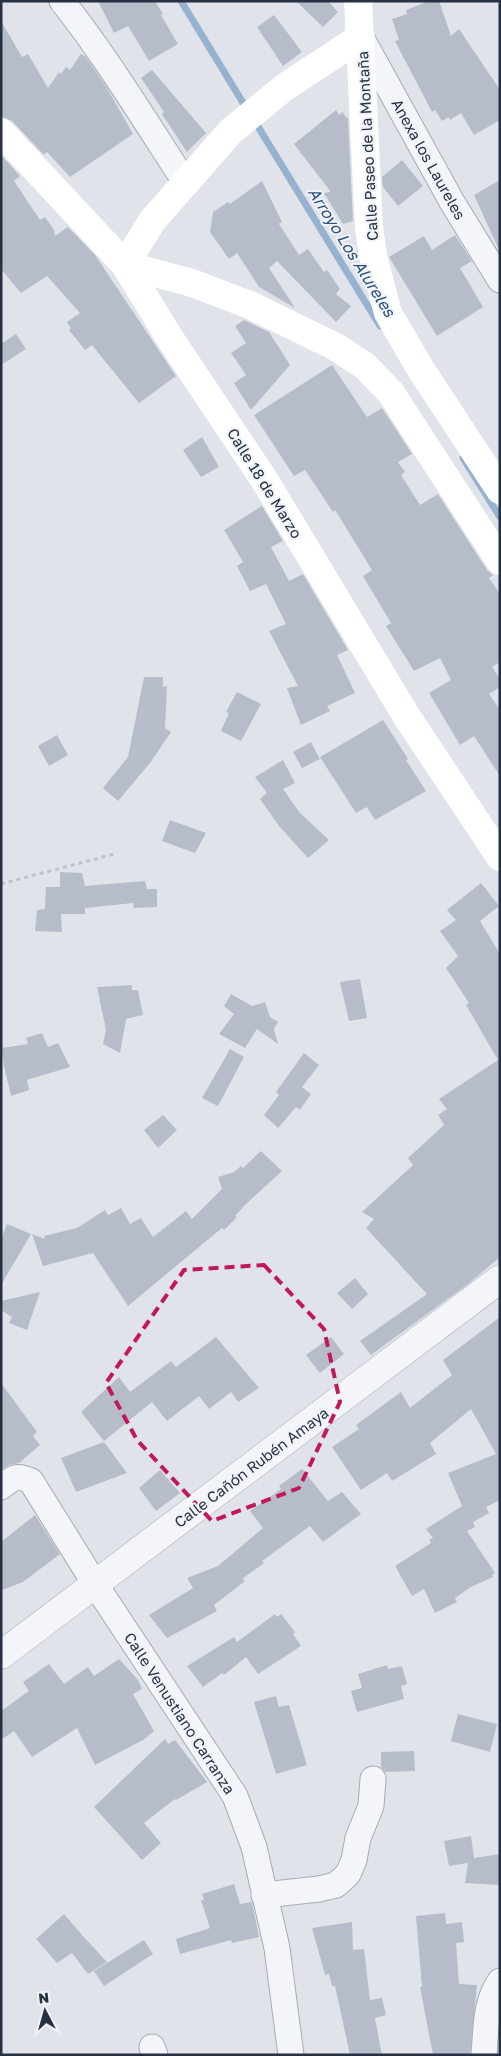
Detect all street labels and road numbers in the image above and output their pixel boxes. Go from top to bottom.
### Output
street label: Calle Paseo de la Montaña [353,51,381,241]
street label: Anexa los Laureles [388,95,470,223]
street label: Calle 18 de Marzo [224,425,306,541]
street label: Calle Cañón Rubén Amaya [170,1403,332,1531]
street label: Calle Venustiano Carranza [121,1629,239,1797]

